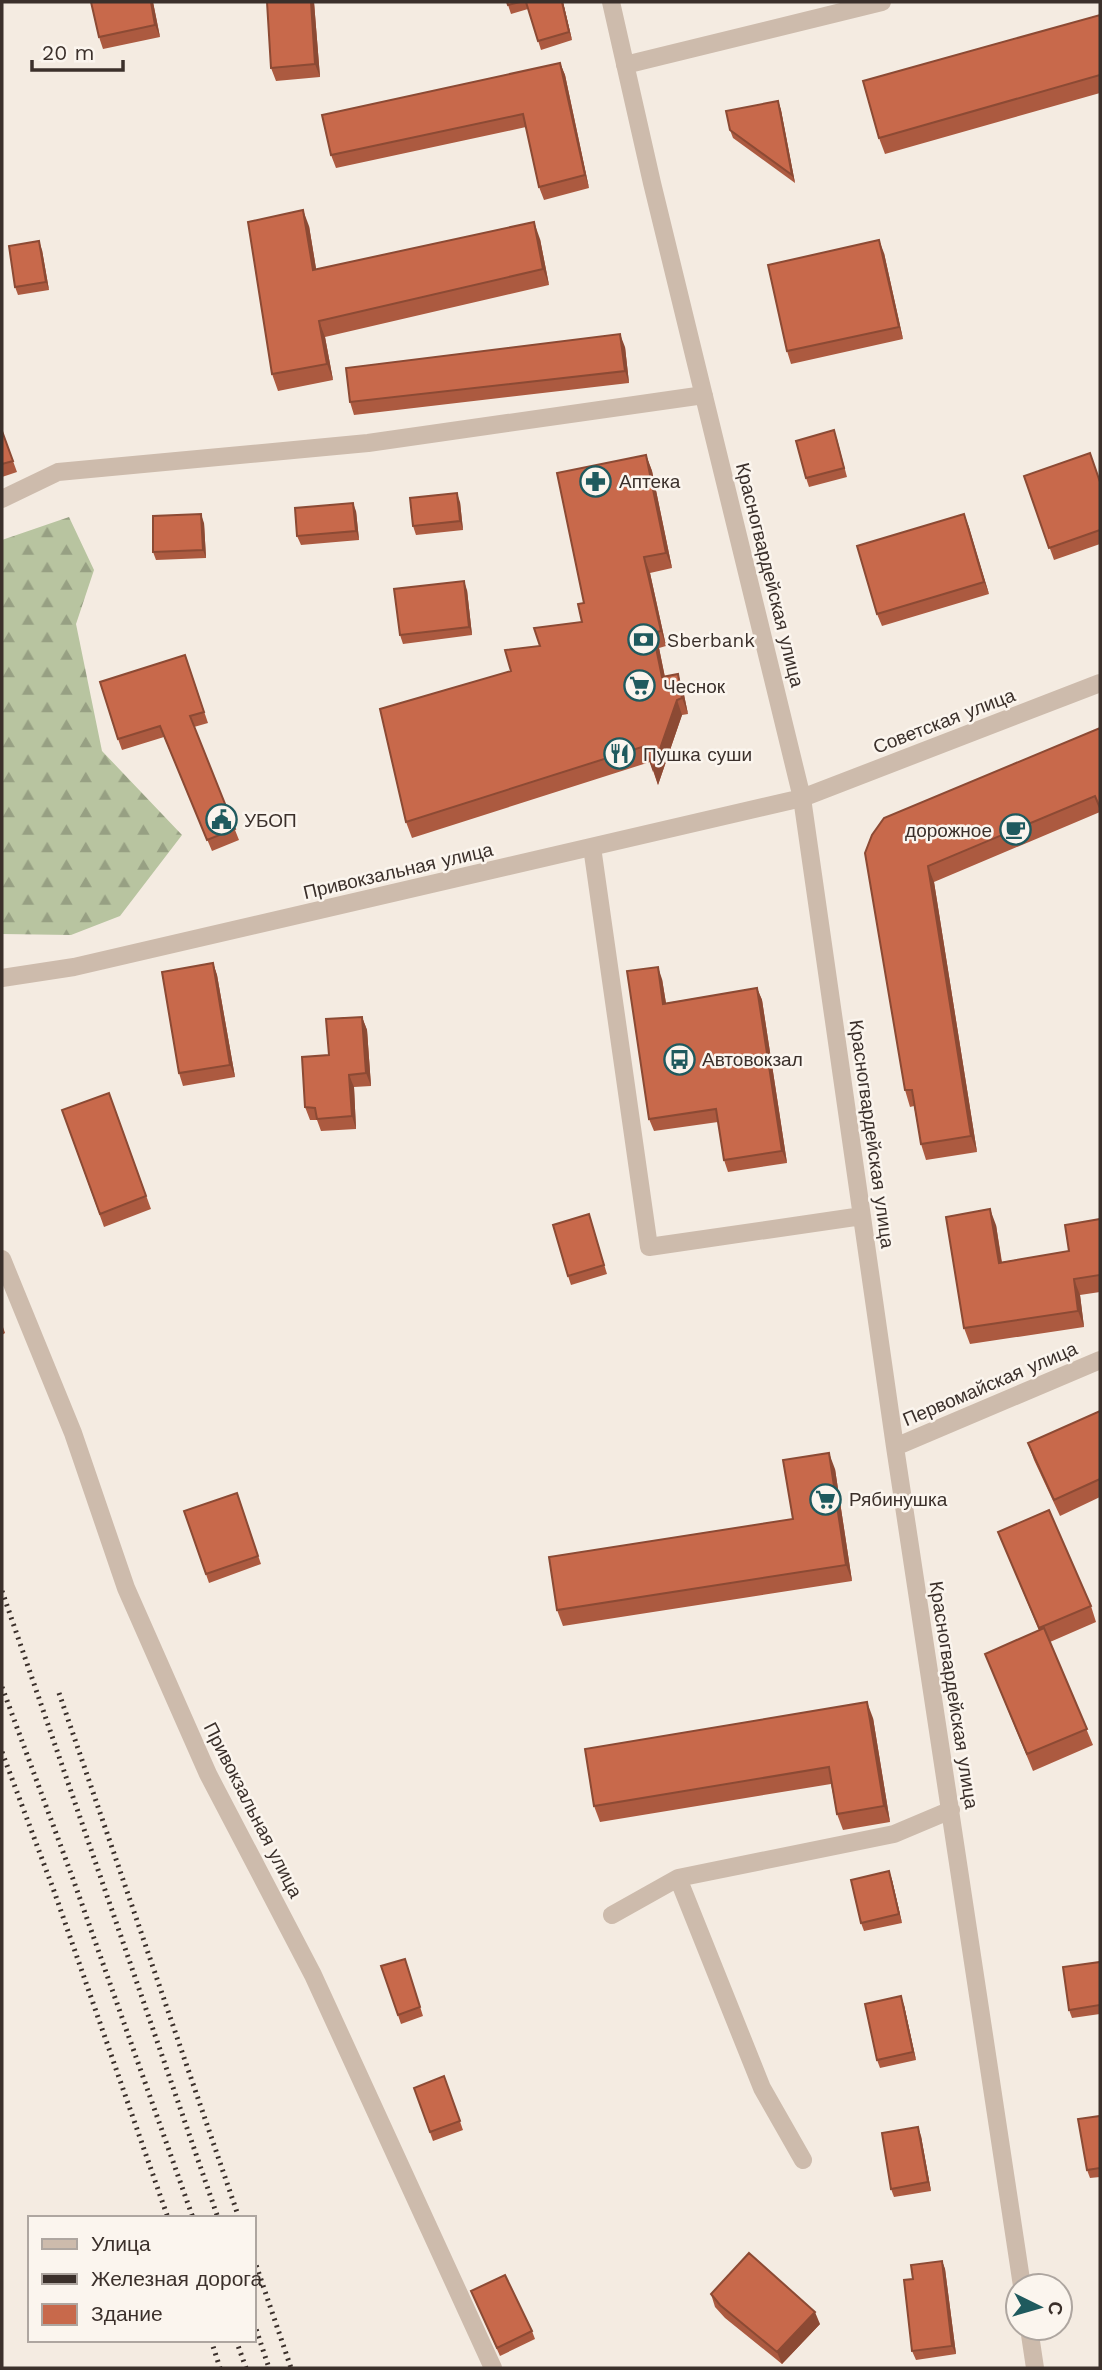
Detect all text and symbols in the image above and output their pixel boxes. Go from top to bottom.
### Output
scale bar [32,28,122,72]
text: 20 m [42,40,94,65]
street label: Красногвардейская улица [731,460,809,690]
pharmacy icon: Аптека [579,464,613,498]
place label: Аптека [619,470,681,493]
bank icon: Sberbank [627,623,661,657]
place label: Sberbank [667,629,755,652]
supermarket icon: Чеснок [623,669,657,703]
place label: Чеснок [663,675,726,698]
street label: Советская улица [870,683,1019,759]
restaurant icon: Пушка суши [603,737,637,771]
place label: Пушка суши [643,743,752,766]
public building icon: УБОП [204,803,238,837]
place label: УБОП [244,809,297,832]
cafe icon: дорожное [998,813,1032,847]
place label: дорожное [905,819,992,842]
street label: Привокзальная улица [301,838,496,904]
street label: Красногвардейская улица [845,1018,899,1250]
bus stop icon: Автовокзал [662,1042,696,1076]
place label: Автовокзал [702,1048,803,1071]
street label: Первомайская улица [899,1337,1081,1431]
supermarket icon: Рябинушка [809,1482,843,1516]
place label: Рябинушка [849,1488,948,1511]
street label: Красногвардейская улица [925,1579,983,1811]
street label: Привокзальная улица [199,1718,308,1902]
legend [28,2216,256,2342]
text: Улица [91,2231,151,2256]
text: Железная дорога [91,2266,263,2291]
north arrow [1004,2272,1074,2342]
text: Здание [91,2301,163,2326]
text: С [1043,2301,1067,2317]

